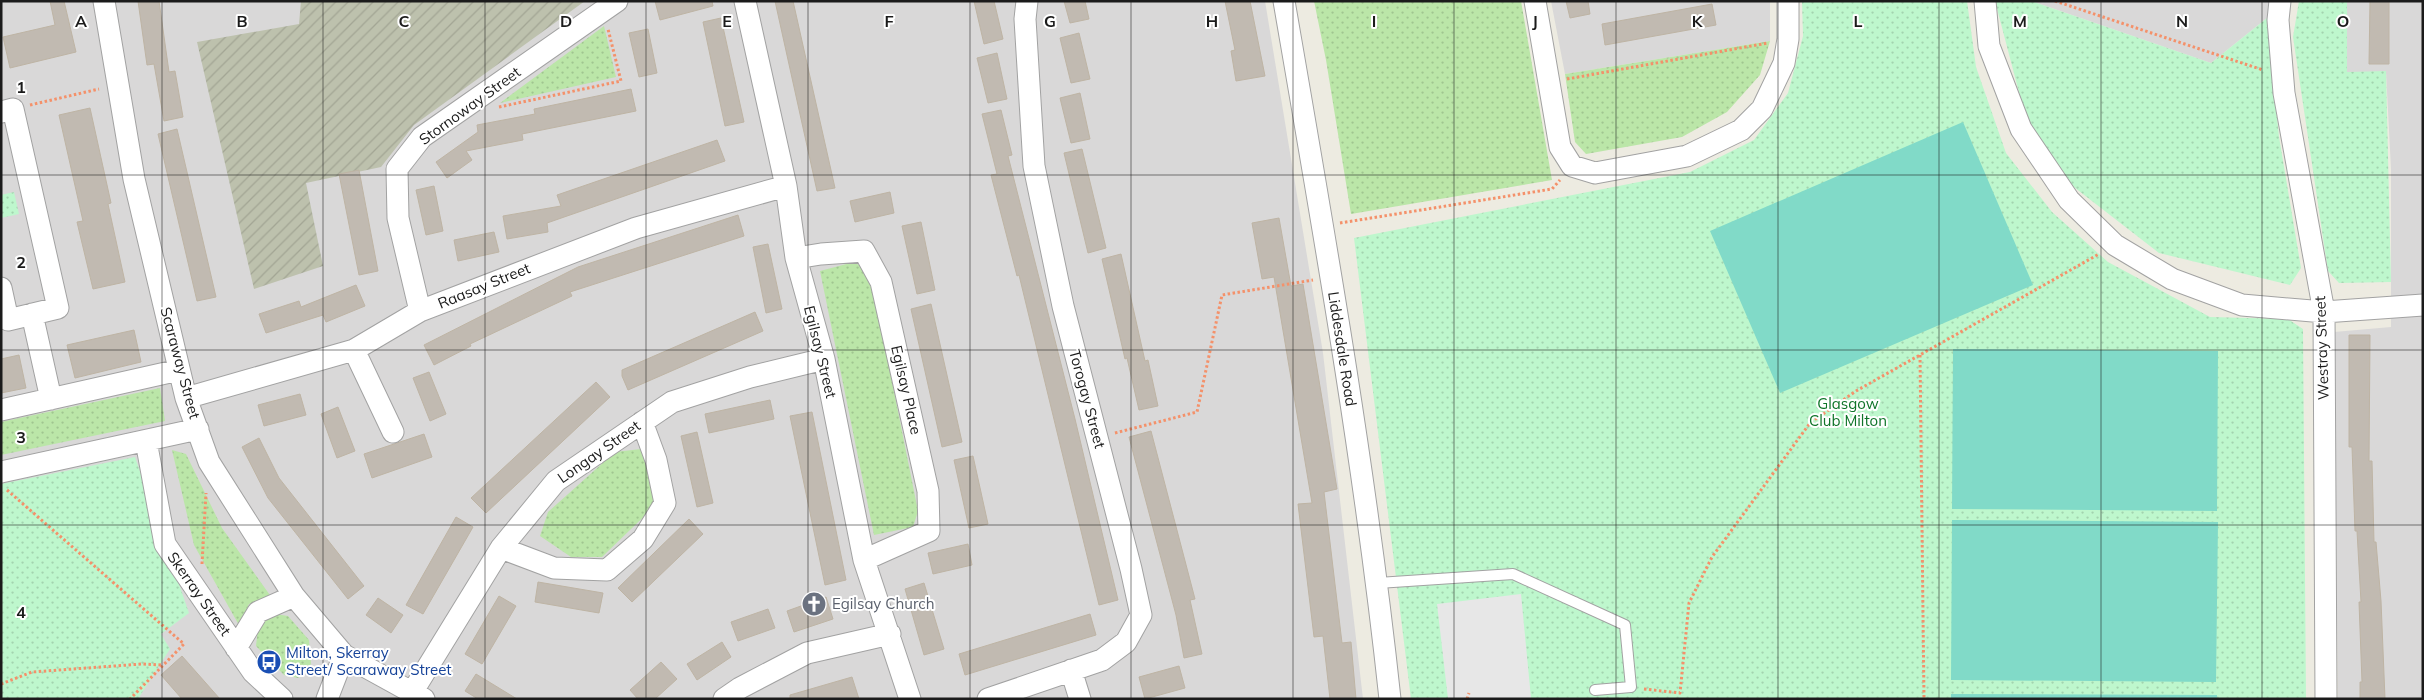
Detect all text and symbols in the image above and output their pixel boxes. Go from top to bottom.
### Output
text: A [75,11,87,31]
text: B [236,11,248,31]
text: C [399,11,410,31]
text: D [560,11,572,31]
text: E [722,11,732,31]
text: F [884,11,894,31]
text: G [1044,11,1056,31]
text: H [1206,11,1218,31]
text: I [1372,11,1376,31]
text: J [1532,11,1538,31]
text: K [1692,11,1704,31]
text: L [1854,11,1863,31]
text: M [2013,11,2027,31]
text: N [2176,11,2188,31]
text: O [2337,11,2349,31]
street label: Stornoway Street [415,62,524,149]
text: 1 [16,77,26,97]
text: 2 [16,252,26,272]
street label: Raasay Street [435,258,533,313]
street label: Liddesdale Road [1324,290,1361,408]
street label: Westray Street [2310,296,2333,400]
street label: Egilsay Street [800,304,841,400]
street label: Scaraway Street [156,305,205,421]
street label: Egilsay Place [887,343,926,436]
street label: Torogay Street [1065,347,1110,450]
park label: Glasgow Club Milton [1809,394,1887,430]
street label: Longay Street [554,416,644,487]
text: 3 [16,427,26,447]
street label: Skerray Street [163,548,235,639]
church icon: Egilsay Church [801,591,827,617]
place label: Egilsay Church [832,594,934,613]
text: 4 [16,602,26,622]
place label: Milton, Skerray Street/ Scaraway Street [286,643,452,679]
bus stop icon: Milton, Skerray Street/ Scaraway Street [256,649,282,675]

